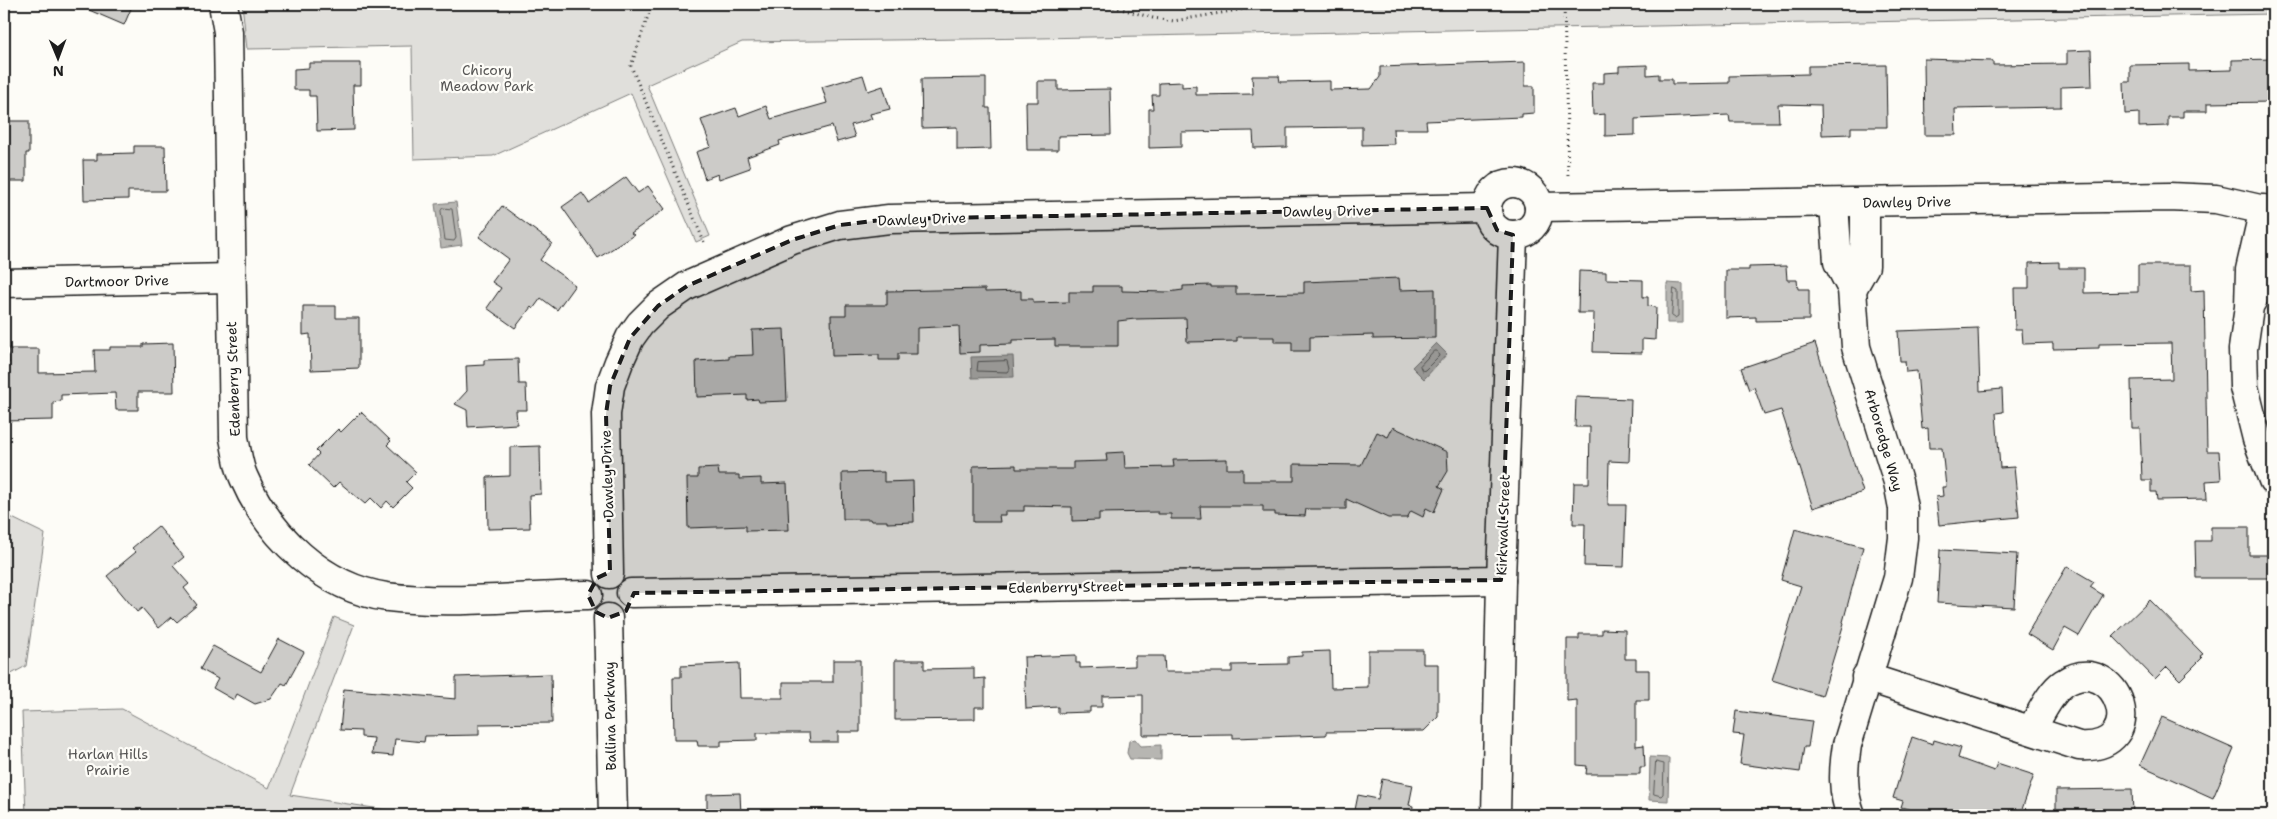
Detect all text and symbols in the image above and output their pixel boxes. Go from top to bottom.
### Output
north arrow [32,32,82,82]
park label: Chicory Meadow Park [440,61,534,95]
text: N [53,62,64,80]
street label: Dawley Drive [1863,192,1952,212]
street label: Dawley Drive [1283,201,1372,221]
street label: Dawley Drive [877,208,967,230]
street label: Dartmoor Drive [65,271,169,291]
street label: Edenberry Street [222,321,244,437]
street label: Arboredge Way [1861,387,1907,493]
street label: Dawley Drive [596,429,618,519]
street label: Kirkwall Street [1492,474,1514,576]
street label: Edenberry Street [1008,577,1124,597]
street label: Ballina Parkway [600,661,620,771]
park label: Harlan Hills Prairie [68,745,148,779]

